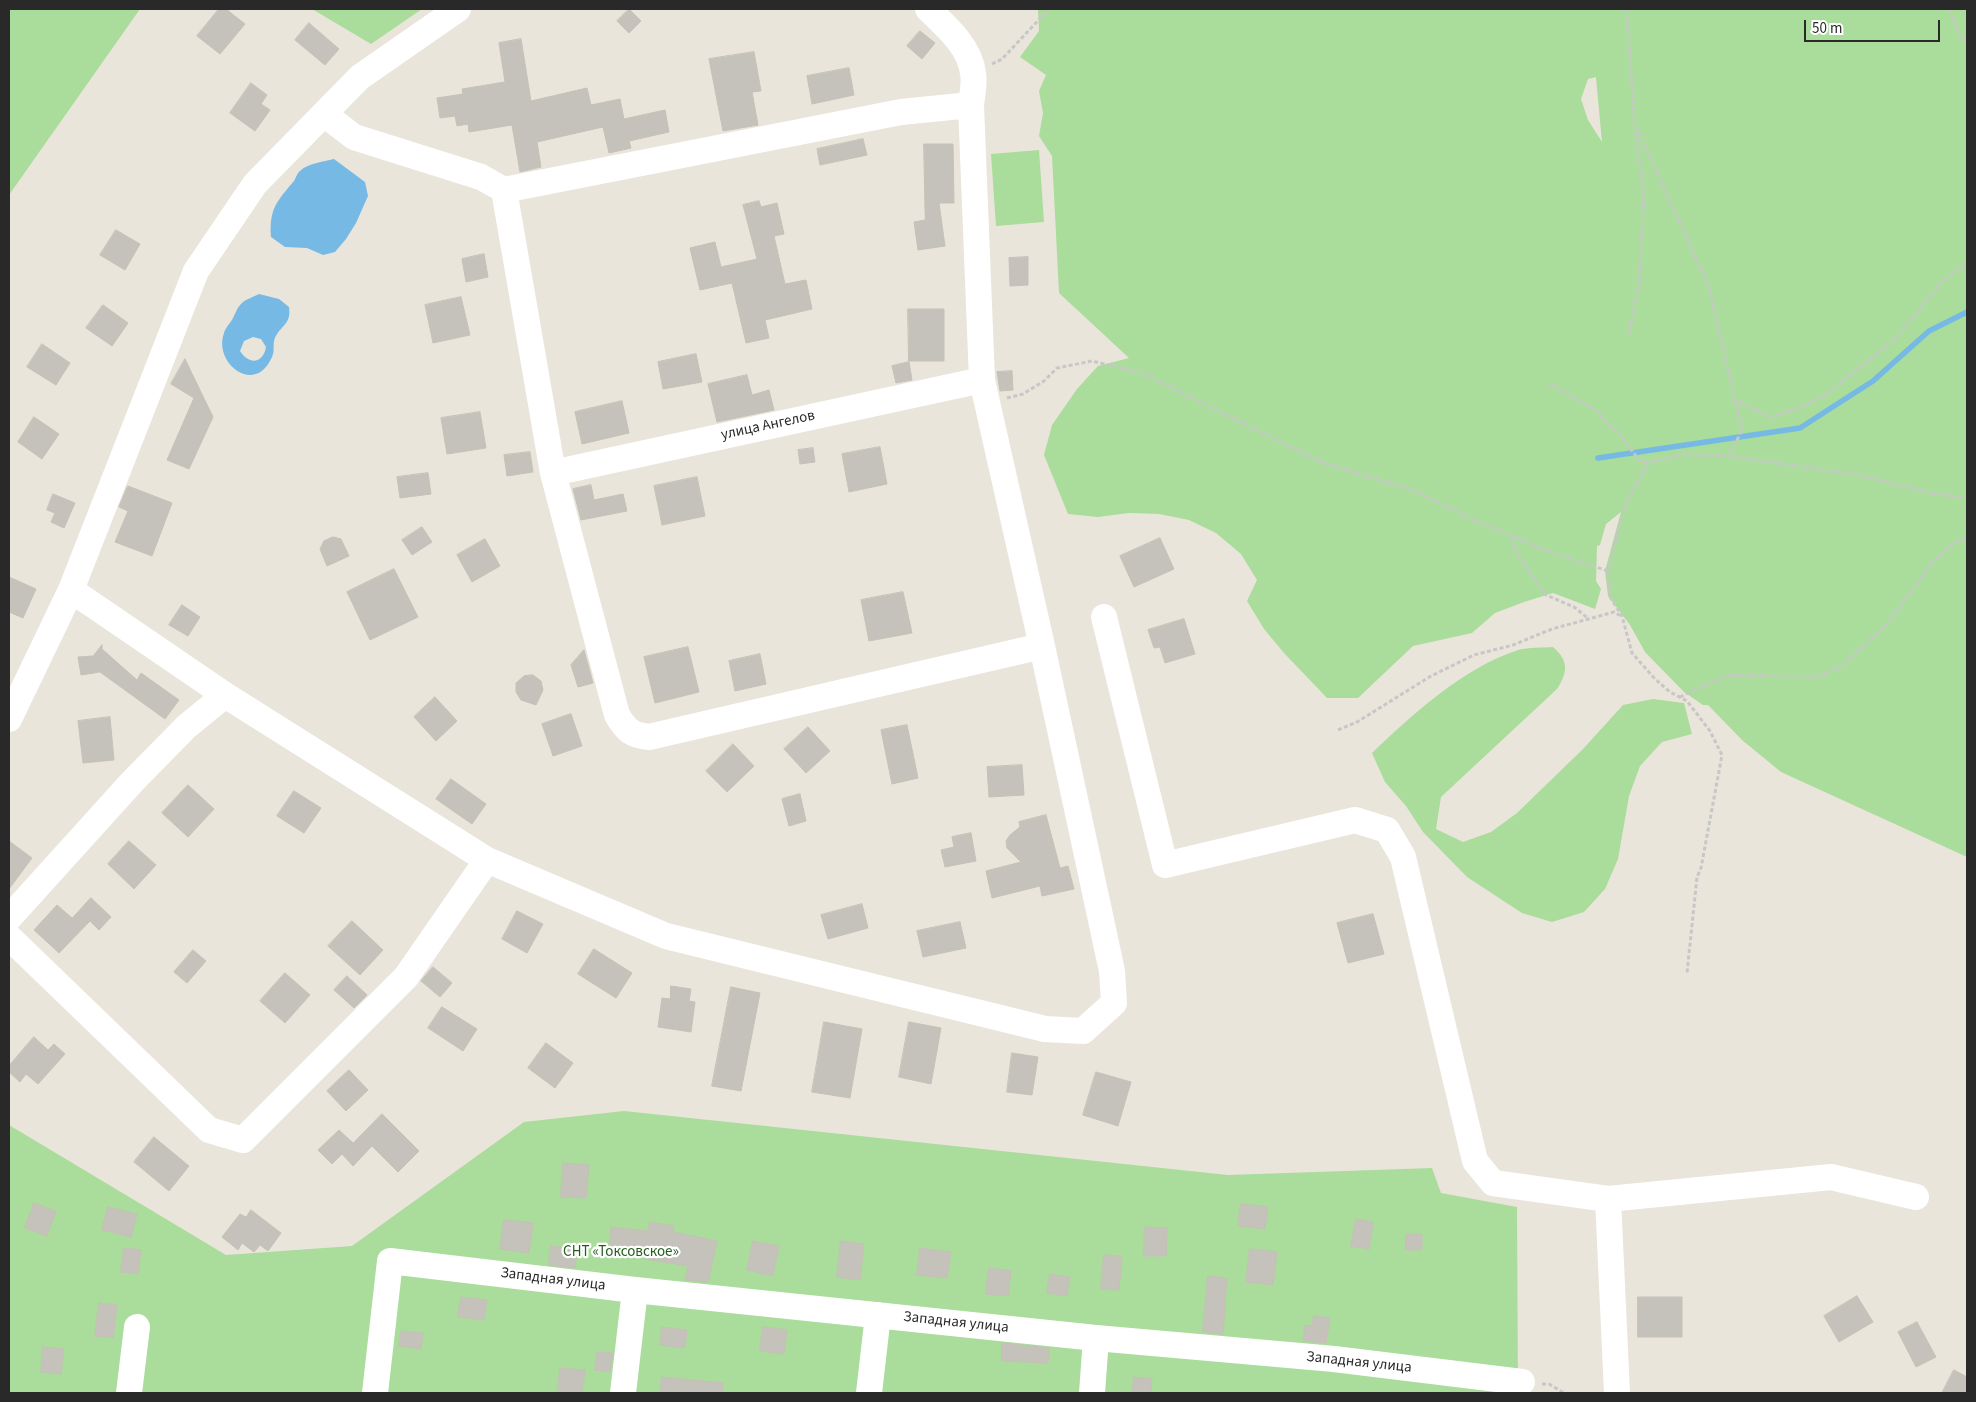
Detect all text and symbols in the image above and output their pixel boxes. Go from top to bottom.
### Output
scale bar [1806,10,1942,42]
text: 50 m [1812,18,1842,39]
street label: улица Ангелов [719,407,817,445]
park label: СНТ «Токсовское» [563,1244,679,1262]
street label: Западная улица [499,1265,607,1295]
street label: Западная улица [903,1309,1009,1337]
street label: Западная улица [1306,1349,1412,1377]

